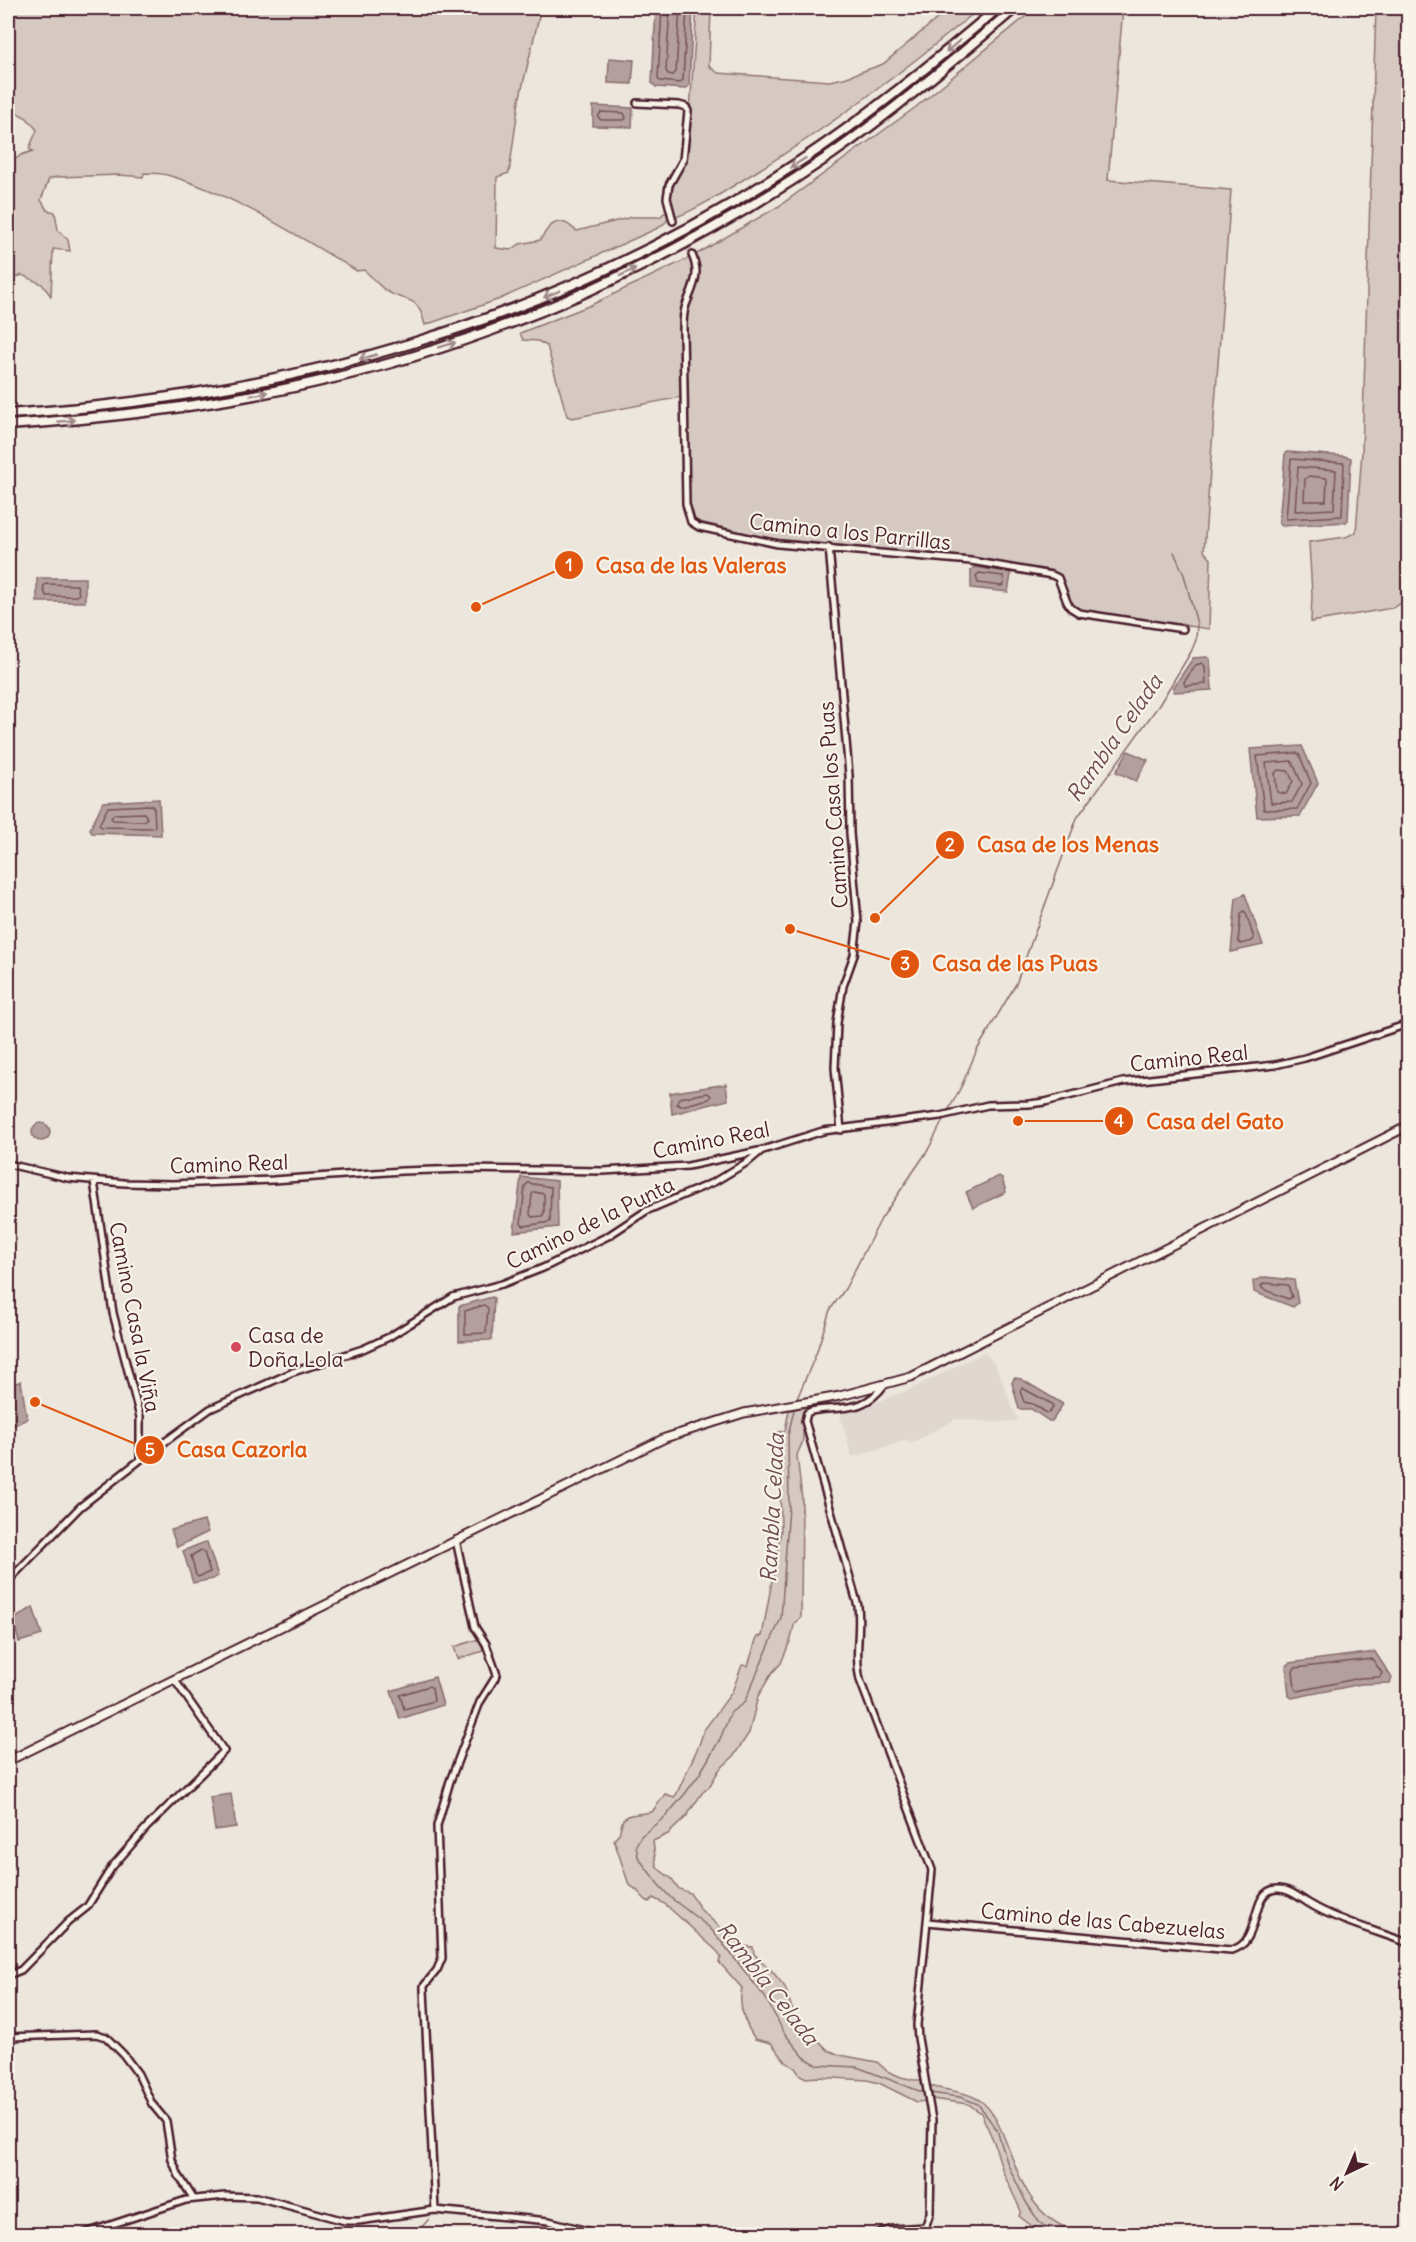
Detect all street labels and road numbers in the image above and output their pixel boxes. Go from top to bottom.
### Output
street label: Camino a los Parrillas [748,508,952,556]
street label: Camino Casa los Puas [812,701,854,909]
street label: Camino Real [1129,1038,1249,1078]
street label: Camino Real [650,1115,772,1165]
street label: Camino Real [169,1148,289,1180]
street label: Camino de la Punta [501,1171,679,1275]
street label: Camino Casa la Viña [103,1219,167,1415]
street label: Camino de las Cabezuelas [979,1897,1227,1945]

